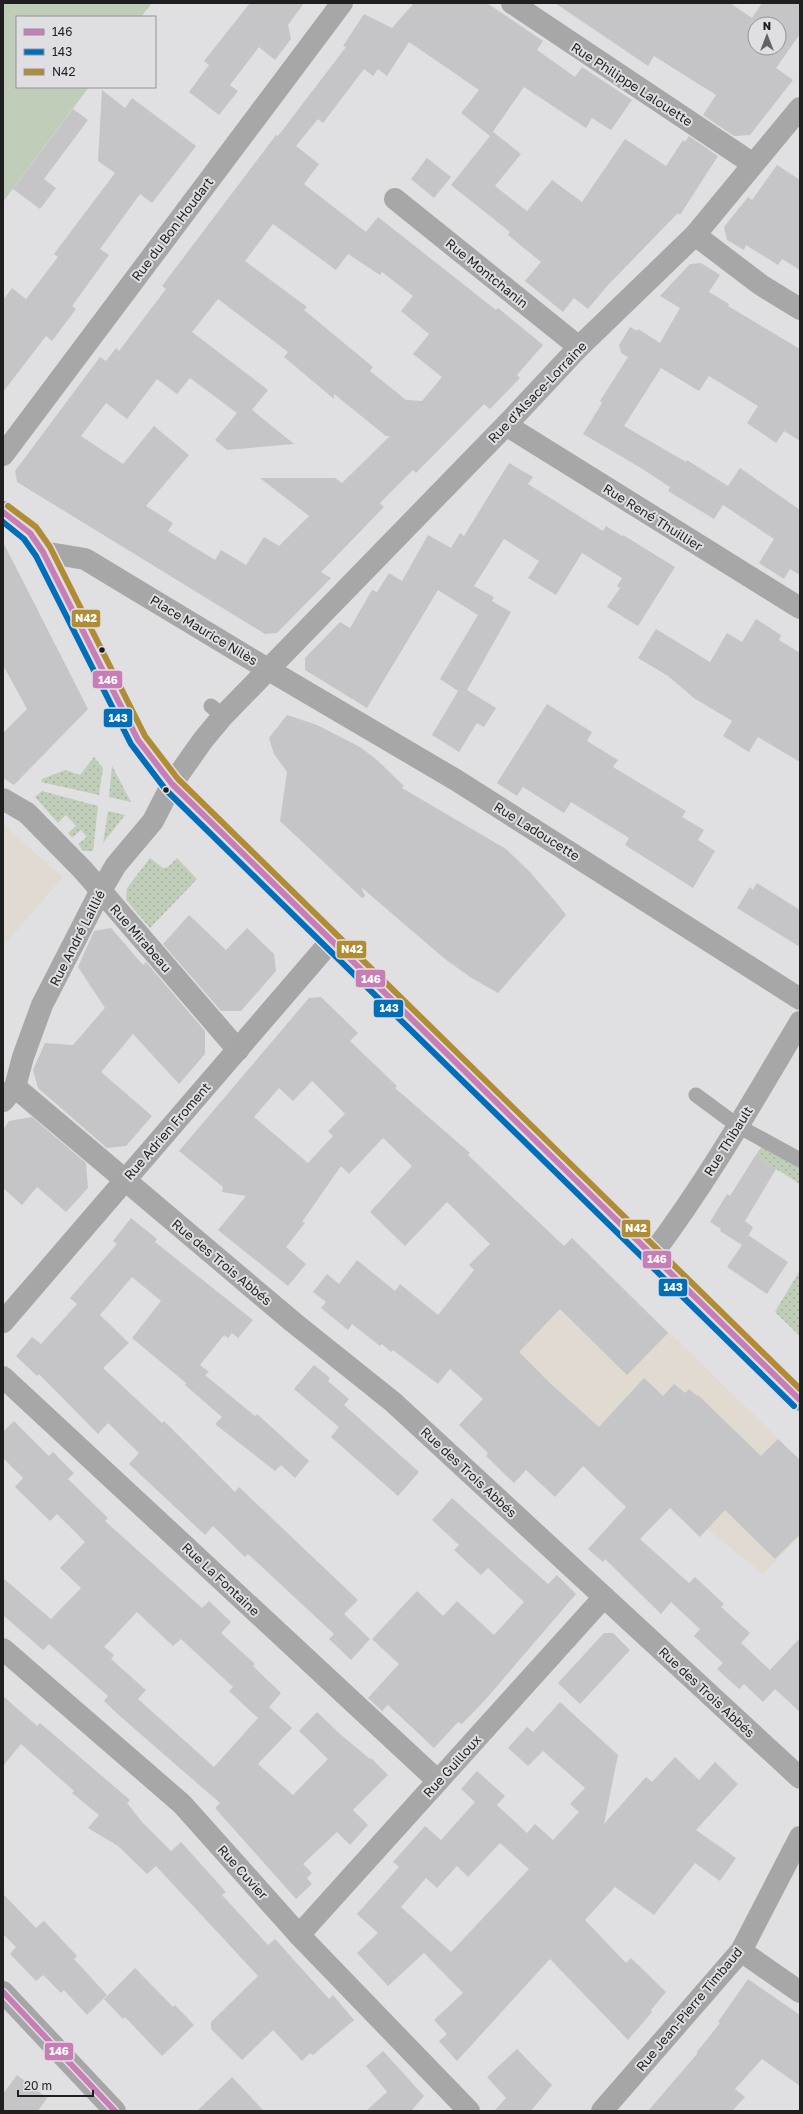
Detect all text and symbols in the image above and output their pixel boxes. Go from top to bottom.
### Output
legend [16,16,156,88]
north arrow [747,16,787,56]
text: N [763,19,771,32]
text: 146 [52,24,72,39]
street label: Rue Philippe Lalouette [568,39,696,129]
text: 143 [52,44,72,59]
text: N42 [52,64,75,79]
street label: Rue du Bon Houdart [128,174,216,284]
street label: Rue Montchanin [443,235,531,311]
street label: Rue d'Alsace-Lorraine [484,338,590,446]
street label: Rue René Thuillier [600,480,706,554]
street label: Place Maurice Nilès [147,592,261,668]
line badge: N42 [71,609,101,628]
text: N42 [75,611,97,624]
unlabelled marker [97,645,107,655]
line badge: 146 [92,670,123,689]
text: 146 [98,673,118,686]
line badge: 143 [103,708,133,728]
text: 143 [108,711,128,724]
unlabelled marker [161,785,171,795]
street label: Rue Ladoucette [491,798,583,864]
street label: Rue André Laillié [46,887,108,989]
street label: Rue Mirabeau [107,901,175,975]
line badge: N42 [336,940,367,959]
text: N42 [341,942,363,955]
line badge: 146 [355,969,386,988]
text: 146 [361,972,381,985]
line badge: 143 [373,999,404,1018]
text: 143 [379,1001,399,1014]
street label: Rue Adrien Froment [120,1079,214,1183]
street label: Rue Thibault [700,1103,756,1179]
street label: Rue des Trois Abbés [169,1216,275,1308]
line badge: N42 [621,1219,651,1238]
text: N42 [625,1221,647,1234]
line badge: 146 [642,1250,672,1269]
text: 146 [647,1252,667,1265]
line badge: 143 [658,1278,688,1297]
text: 143 [663,1280,683,1293]
street label: Rue des Trois Abbés [418,1423,520,1521]
street label: Rue La Fontaine [179,1539,263,1619]
street label: Rue des Trois Abbés [656,1643,758,1741]
street label: Rue Guilloux [420,1731,484,1801]
street label: Rue Cuvier [215,1842,271,1902]
street label: Rue Jean-Pierre Timbaud [632,1944,746,2074]
line badge: 146 [44,2042,74,2061]
text: 146 [49,2044,69,2057]
scale bar [18,2072,93,2098]
text: 20 m [24,2078,52,2093]

